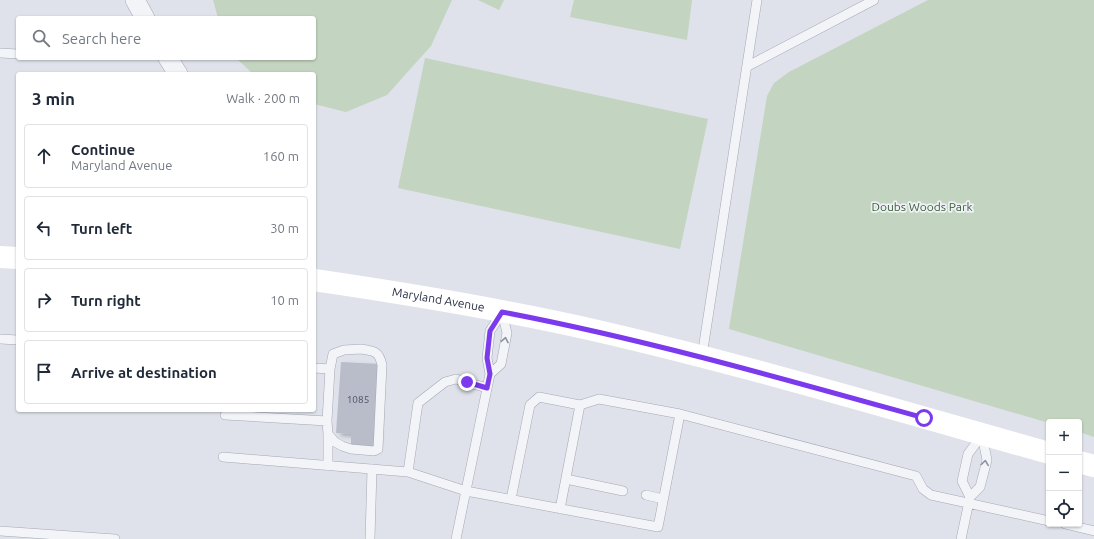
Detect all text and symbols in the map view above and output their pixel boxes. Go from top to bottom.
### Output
search box [16,16,316,60]
icon: search [30,27,52,49]
text: Search here [62,30,141,47]
text: 3 min [32,89,75,108]
text: Walk · 200 m [226,91,300,105]
text: Continue [71,141,135,158]
icon: ahead [33,145,55,167]
text: 160 m [263,149,299,163]
text: Maryland Avenue [71,158,172,172]
park label: Doubs Woods Park [871,200,973,213]
icon: left [33,217,55,239]
text: Turn left [71,220,132,237]
text: 30 m [270,221,299,235]
street label: Maryland Avenue [391,285,486,314]
icon: right [33,289,55,311]
text: Turn right [71,292,141,309]
text: 10 m [270,293,299,307]
one-way arrow [501,337,509,343]
icon: arrive [33,361,55,383]
text: Arrive at destination [71,364,217,381]
route end [458,373,476,391]
house number: 1085 [347,394,369,405]
route start [915,409,933,427]
map controls [1046,419,1082,527]
button: + [1046,419,1082,455]
button: − [1046,455,1082,491]
one-way arrow [980,460,989,466]
button: locate [1046,491,1082,527]

